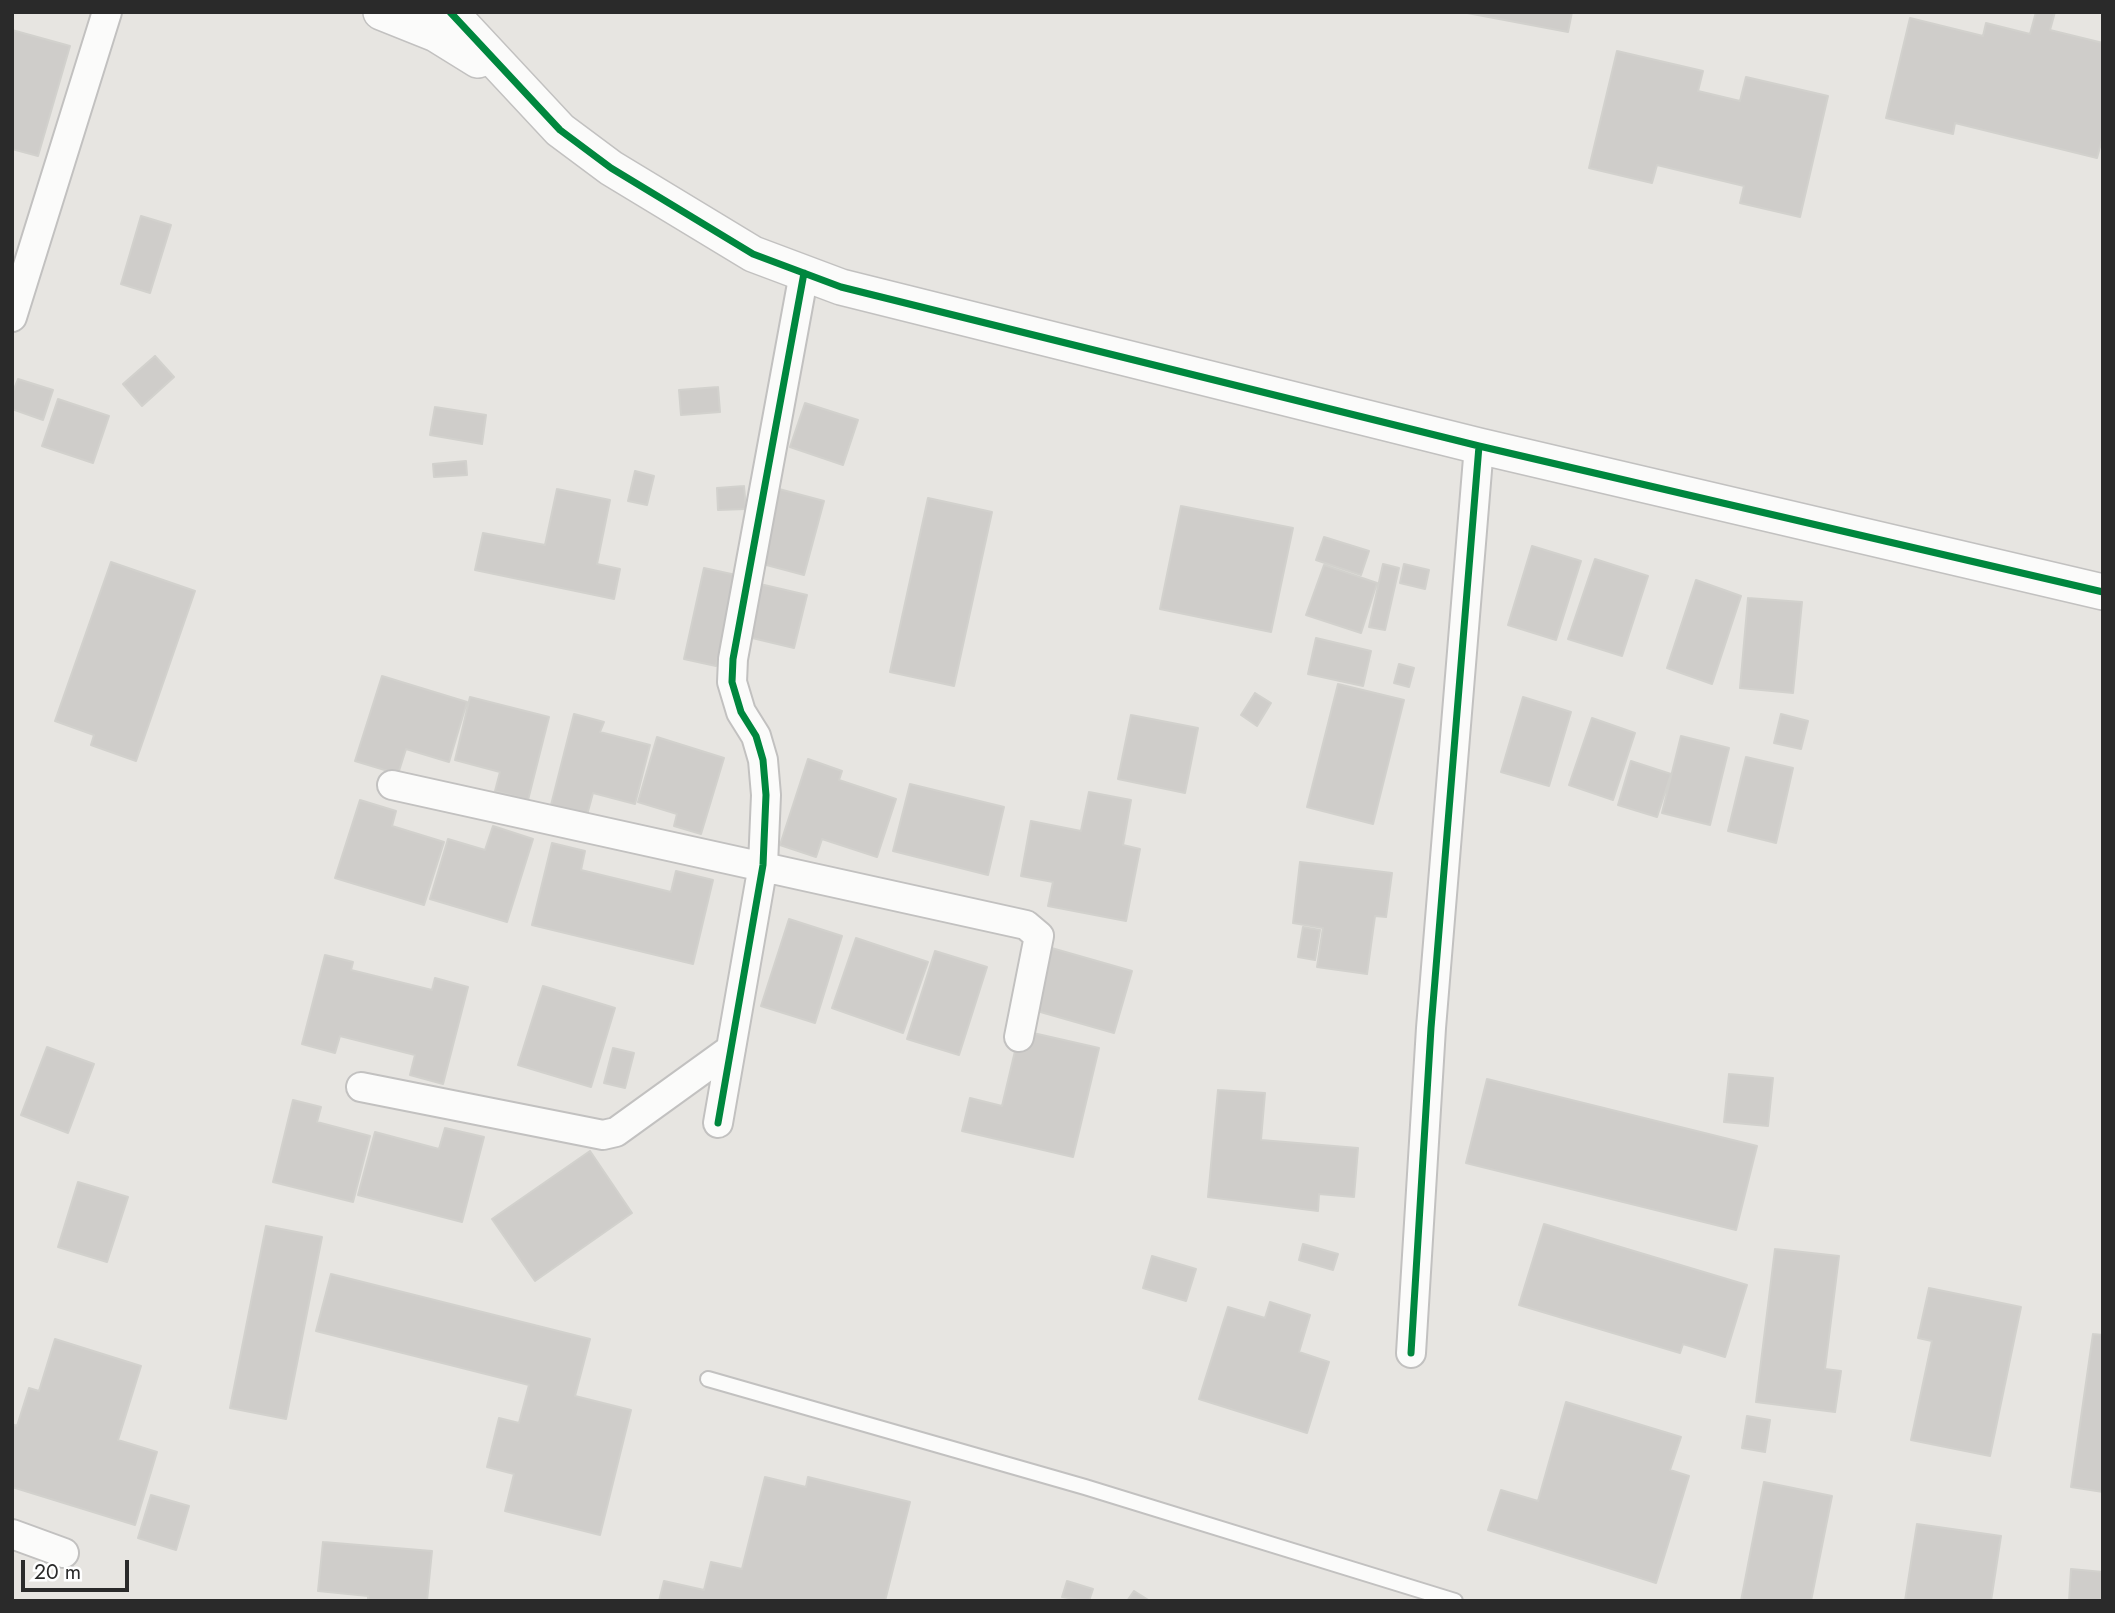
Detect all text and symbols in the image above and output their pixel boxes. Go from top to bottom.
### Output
scale bar [24,1546,133,1590]
text: 20 m [34,1557,81,1587]

